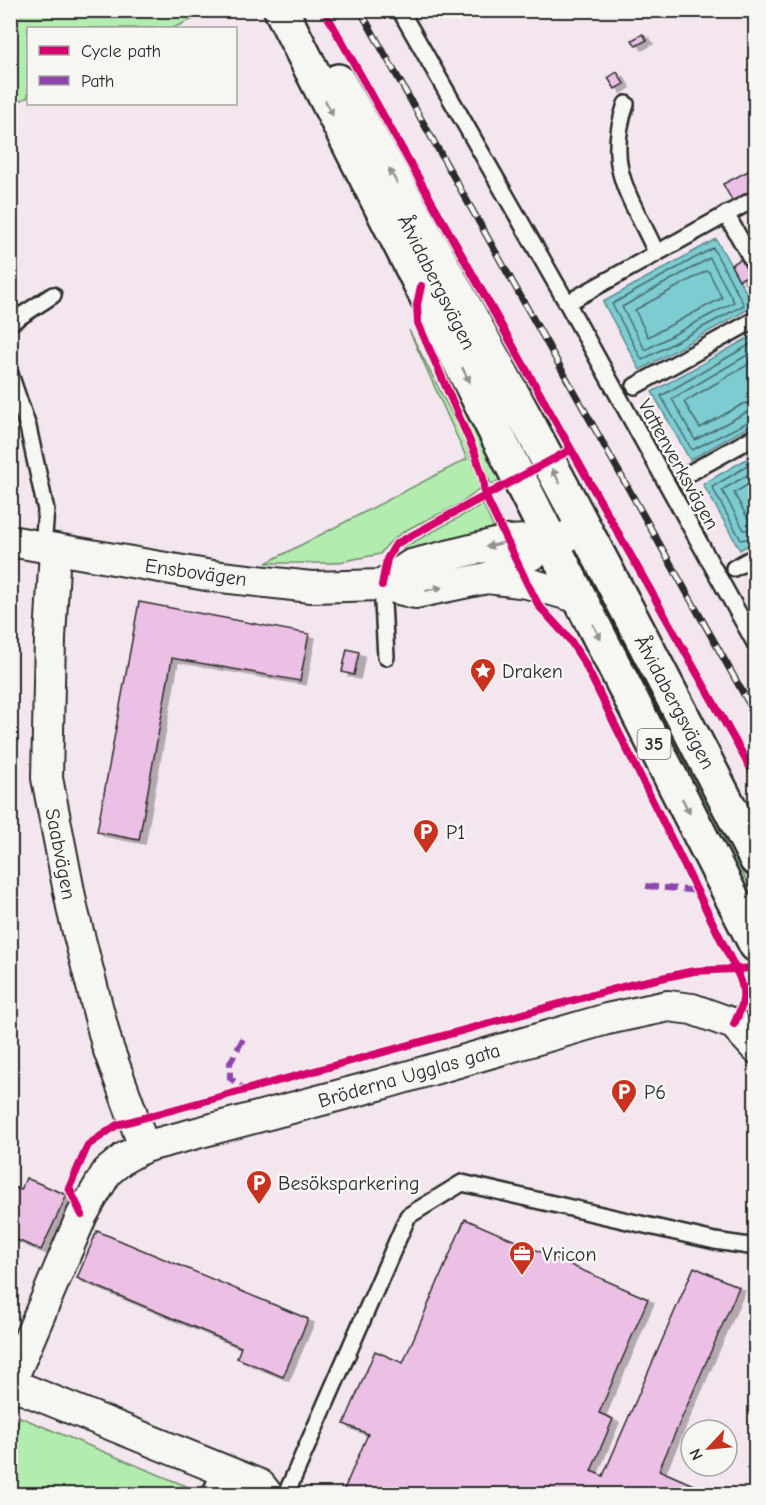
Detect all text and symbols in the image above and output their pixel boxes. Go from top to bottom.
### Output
legend [27,27,237,105]
text: Cycle path [81,41,161,62]
text: Path [81,71,114,92]
one-way arrow [324,99,333,116]
one-way arrow [388,167,398,184]
street label: Åtvidabergsvägen [393,211,481,353]
one-way arrow [461,366,471,383]
street label: Vattenverksvägen [633,395,724,534]
one-way arrow [551,467,561,484]
one-way arrow [485,540,503,550]
street label: Ensbovägen [144,554,248,591]
one-way arrow [425,584,444,593]
one-way arrow [592,624,602,641]
street label: Åtvidabergsvägen [630,631,720,773]
place icon: Draken [468,656,498,694]
place label: Draken [502,660,563,683]
road number: 35 [638,729,670,759]
one-way arrow [680,797,690,815]
street label: Saabvägen [40,807,81,902]
parking icon: P1 [411,817,441,855]
place label: P1 [446,821,465,844]
street label: Bröderna Ugglas gata [316,1039,503,1112]
parking icon: P6 [609,1077,639,1115]
place label: P6 [644,1081,666,1104]
parking icon: Besöksparkering [244,1168,274,1206]
place label: Besöksparkering [278,1172,420,1195]
office icon: Vricon [507,1239,537,1277]
place label: Vricon [542,1243,596,1266]
north arrow [679,1418,739,1478]
text: N [686,1446,707,1463]

